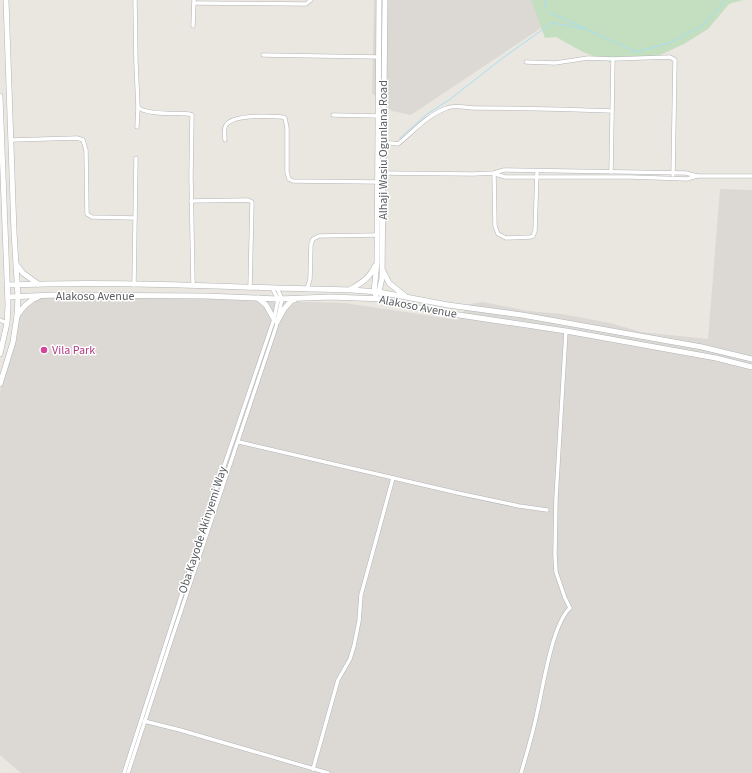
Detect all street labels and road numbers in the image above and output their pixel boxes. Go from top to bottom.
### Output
street label: Alhaji Wasiu Ogunlana Road [375,80,392,220]
street label: Alakoso Avenue [56,288,134,305]
street label: Alakoso Avenue [378,291,458,323]
street label: Oba Kayode Akinyemi Way [174,464,232,596]

